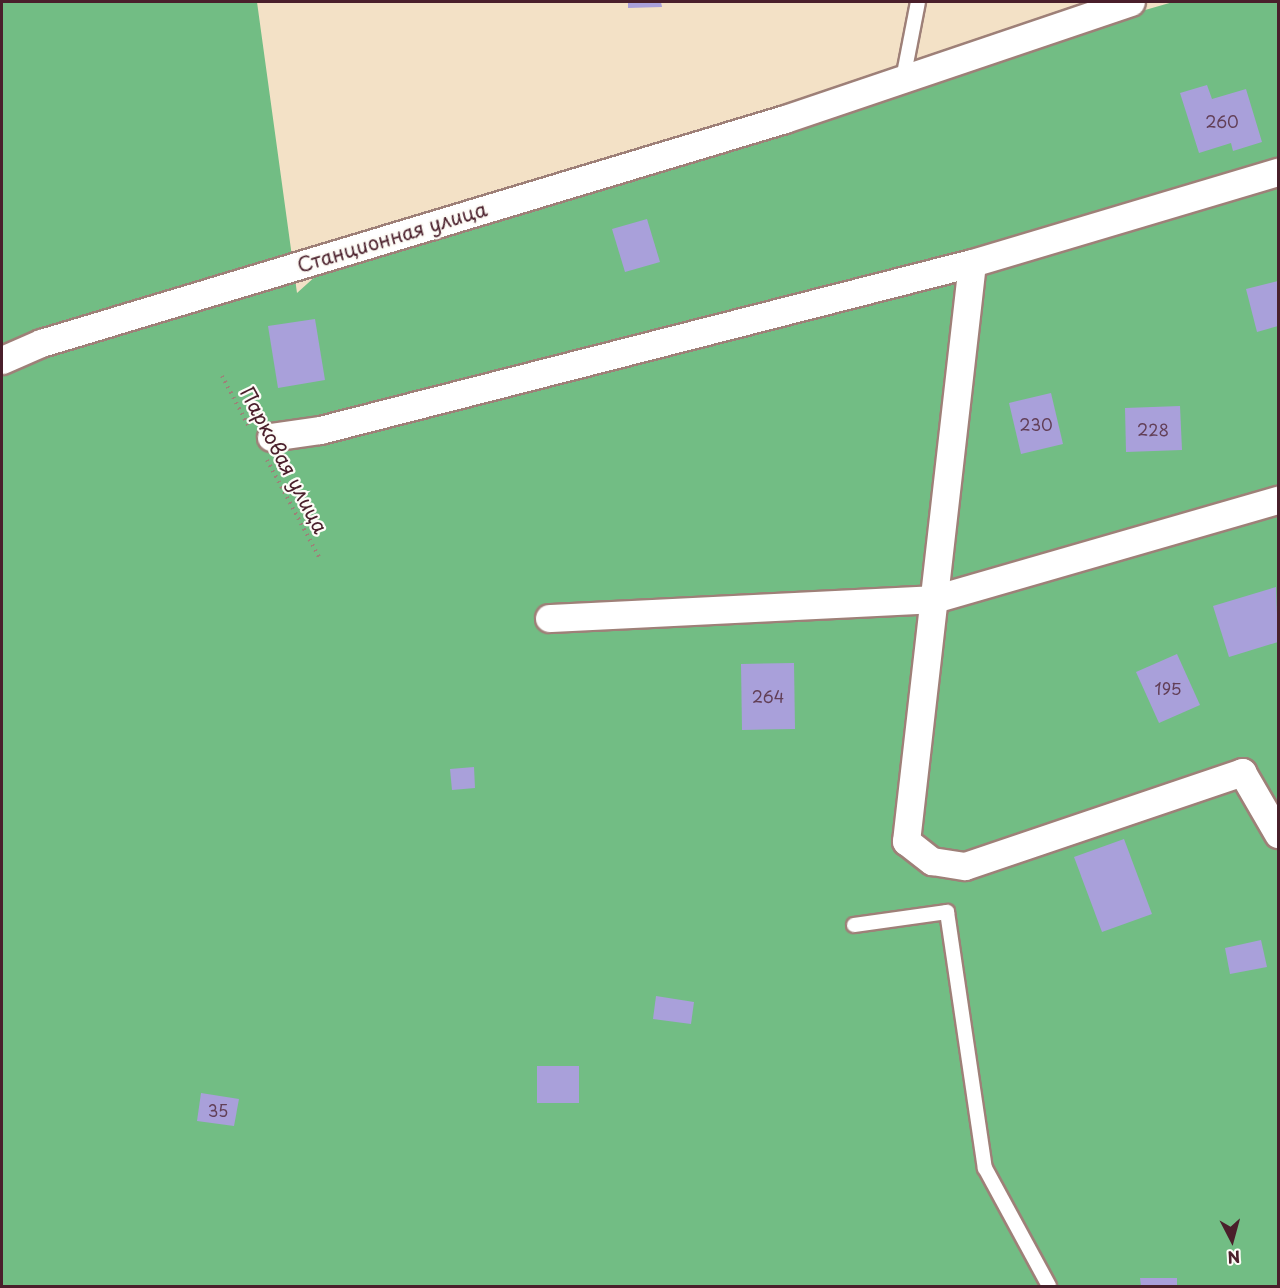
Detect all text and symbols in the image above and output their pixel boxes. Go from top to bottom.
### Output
house number: 260 [1205,111,1239,131]
street label: Станционная улица [294,197,490,277]
street label: Парковая улица [235,382,333,538]
house number: 230 [1019,414,1053,434]
house number: 228 [1137,419,1169,439]
house number: 195 [1155,678,1181,698]
house number: 264 [752,686,784,706]
house number: 35 [208,1100,228,1120]
north arrow [1202,1210,1262,1270]
text: N [1226,1245,1241,1270]

